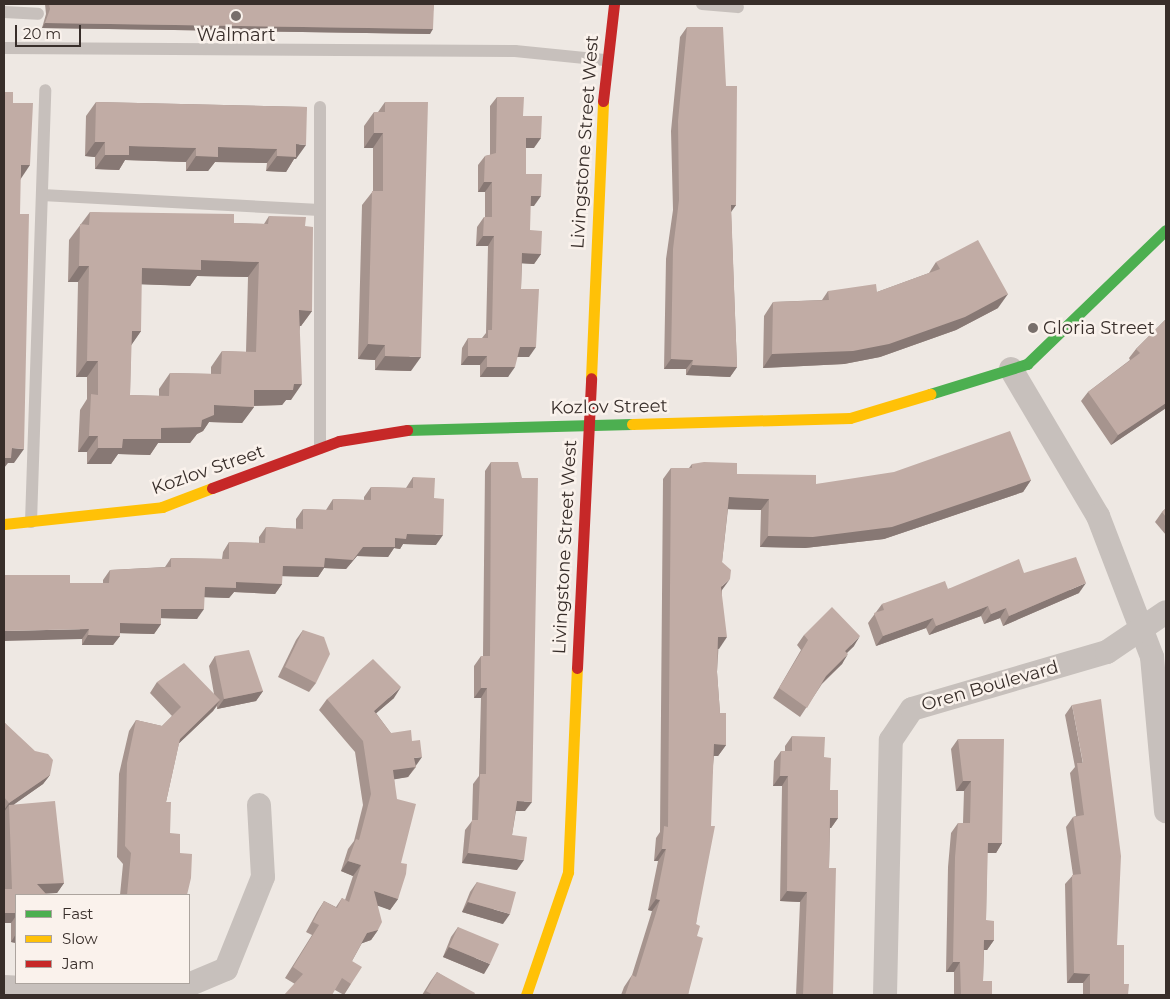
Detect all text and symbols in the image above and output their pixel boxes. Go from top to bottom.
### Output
marker: Walmart [230,10,242,22]
scale bar [18,15,84,47]
text: 20 m [23,24,61,43]
place label: Walmart [197,24,275,46]
street label: Livingstone Street West [567,34,603,250]
place label: Gloria Street [1043,317,1155,339]
marker: Gloria Street [1027,322,1039,334]
street label: Kozlov Street [550,395,668,419]
street label: Livingstone Street West [549,439,581,655]
street label: Kozlov Street [149,441,267,499]
street label: Oren Boulevard [919,656,1061,716]
legend [15,894,190,984]
text: Fast [62,904,93,923]
text: Slow [62,929,98,948]
text: Jam [62,954,94,973]

